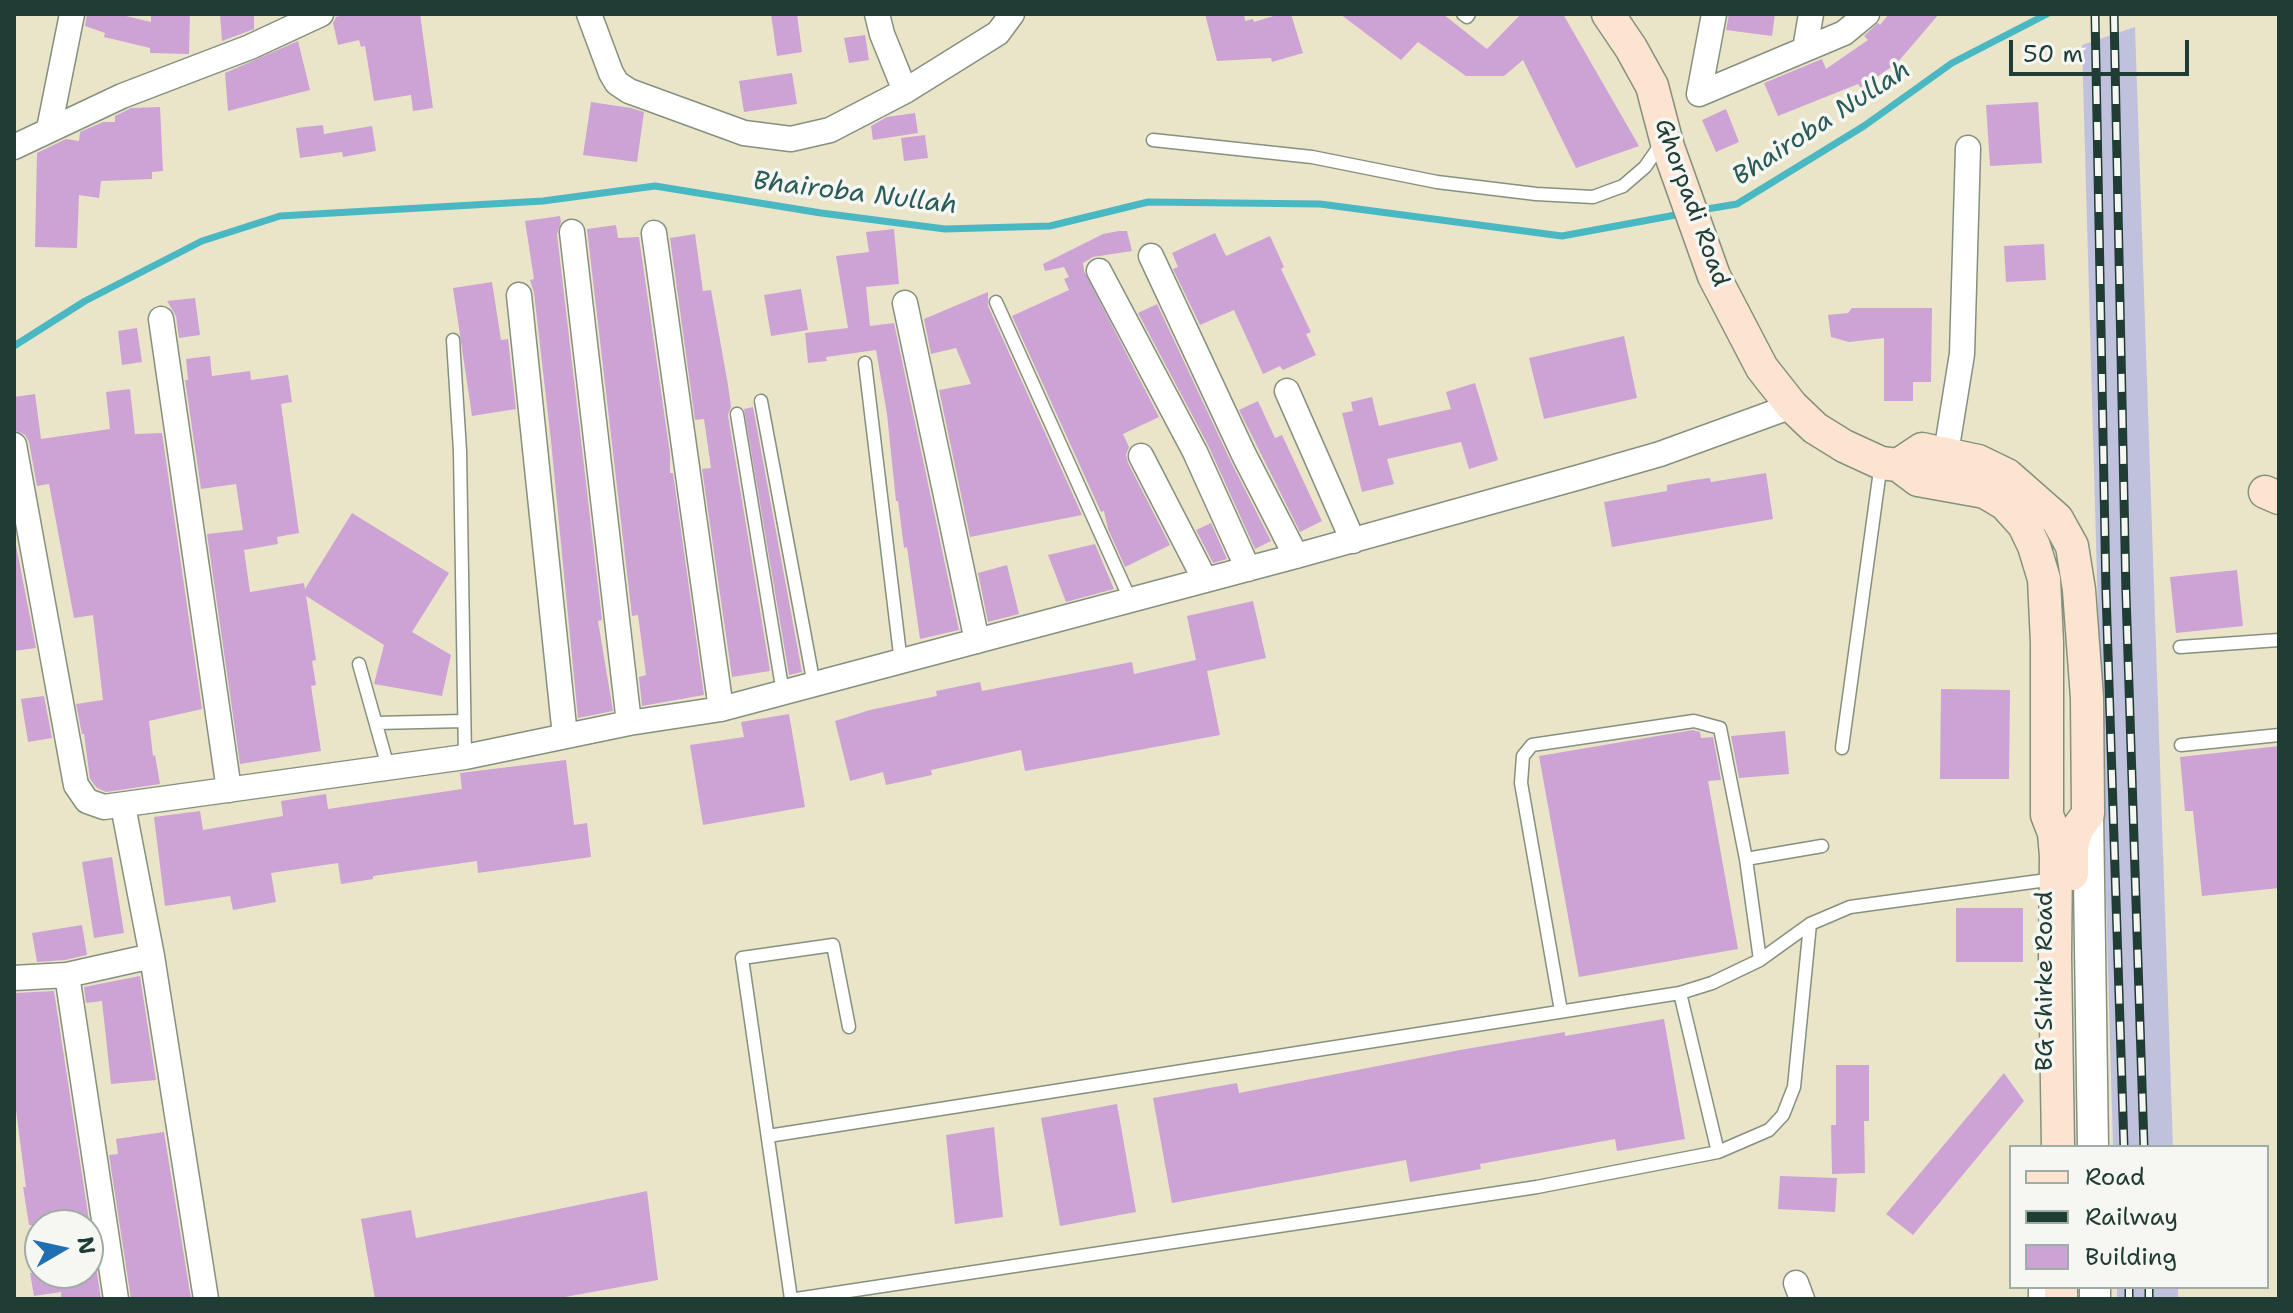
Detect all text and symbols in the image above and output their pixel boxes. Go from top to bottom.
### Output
scale bar [2013,24,2193,74]
text: 50 m [2023,38,2083,70]
water label: Bhairoba Nullah [1727,55,1917,193]
street label: Ghorpadi Road [1647,115,1735,291]
water label: Bhairoba Nullah [751,166,959,222]
street label: BG Shirke Road [2032,891,2060,1071]
legend [2009,1145,2269,1289]
text: Road [2085,1161,2145,1193]
text: Railway [2085,1201,2178,1233]
north arrow [24,1209,104,1289]
text: N [71,1235,102,1256]
text: Building [2085,1241,2177,1273]

